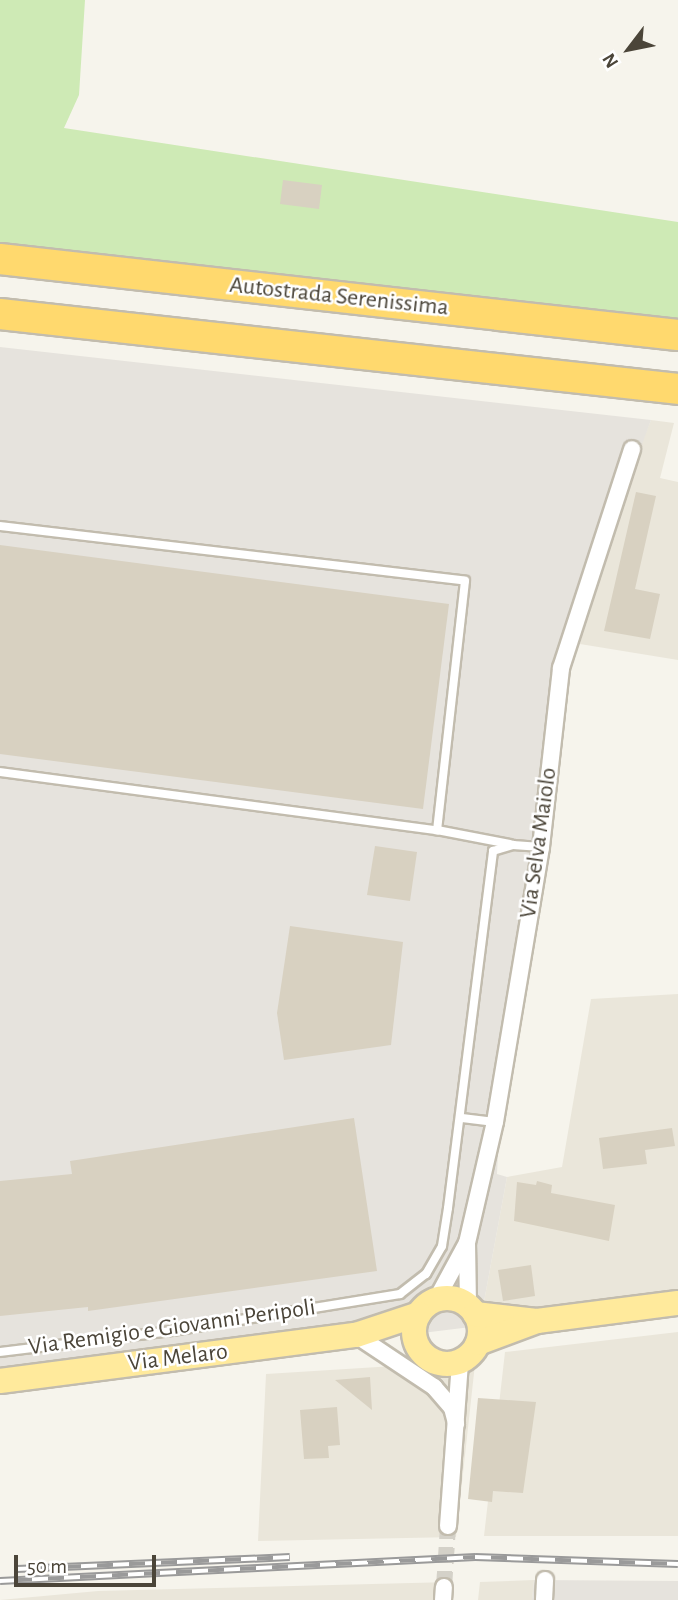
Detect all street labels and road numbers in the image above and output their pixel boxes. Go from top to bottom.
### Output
street label: Autostrada Serenissima [228,271,450,323]
street label: Via Selva Maiolo [514,766,564,920]
street label: Via Remigio e Giovanni Peripoli [27,1294,317,1362]
street label: Via Melaro [127,1338,229,1378]

